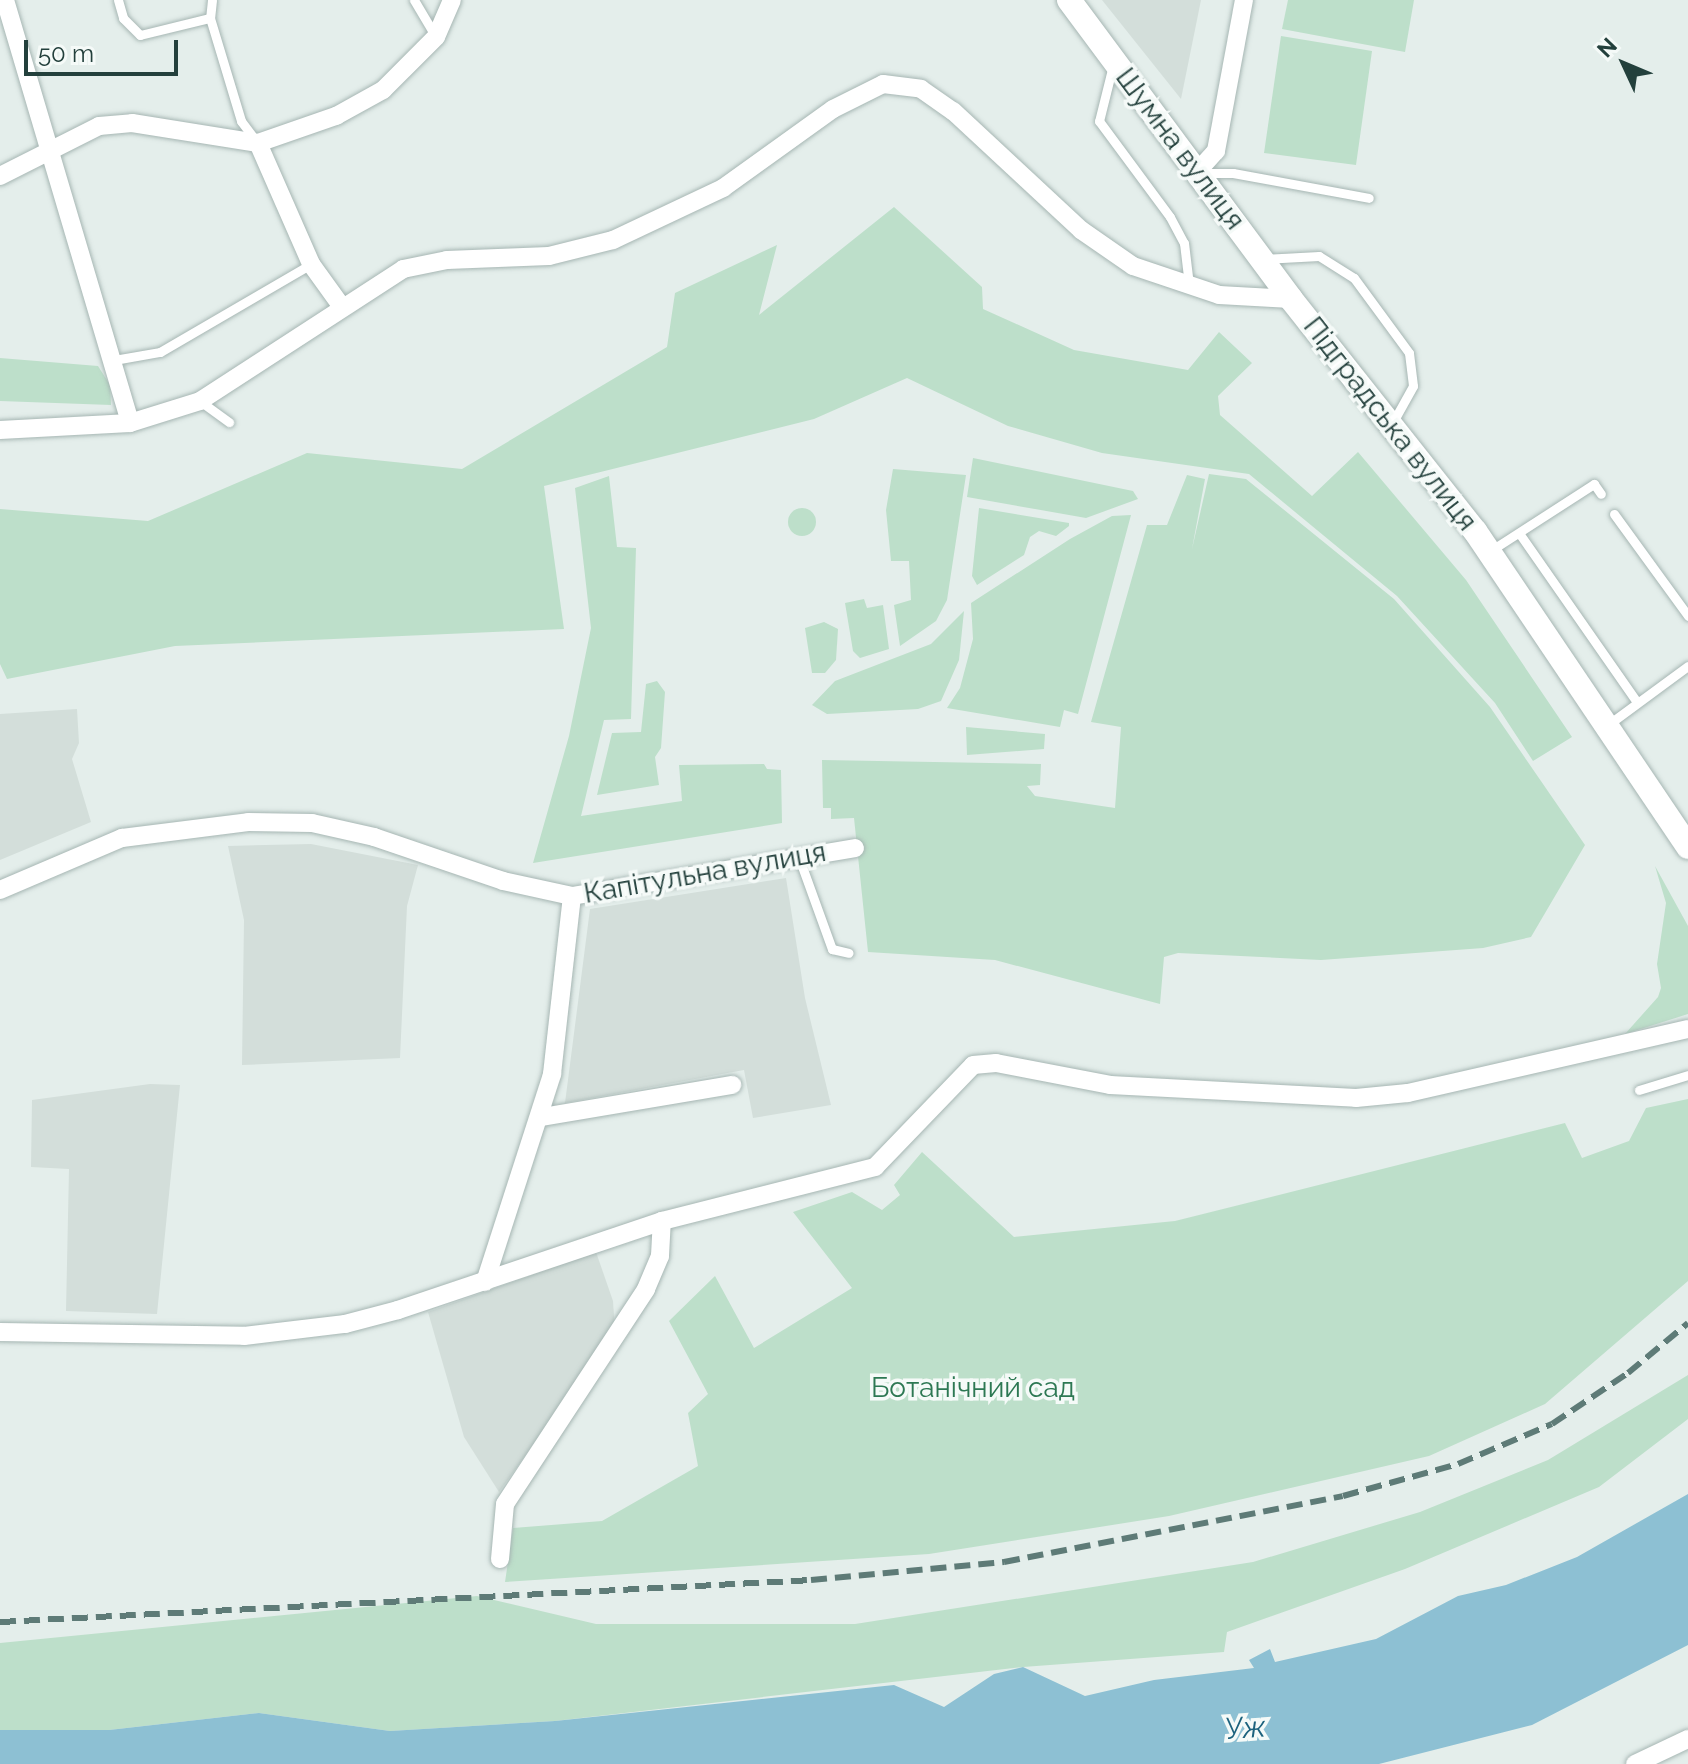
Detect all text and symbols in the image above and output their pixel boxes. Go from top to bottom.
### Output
scale bar [28,24,182,74]
north arrow [1584,24,1664,104]
text: N [1592,32,1622,62]
text: 50 m [38,39,94,68]
street label: Шумна вулиця [1108,62,1252,236]
street label: Підградська вулиця [1296,310,1484,538]
street label: Капітульна вулиця [581,835,829,911]
park label: Ботанічний сад [871,1371,1075,1405]
water label: Уж [1223,1709,1267,1747]

